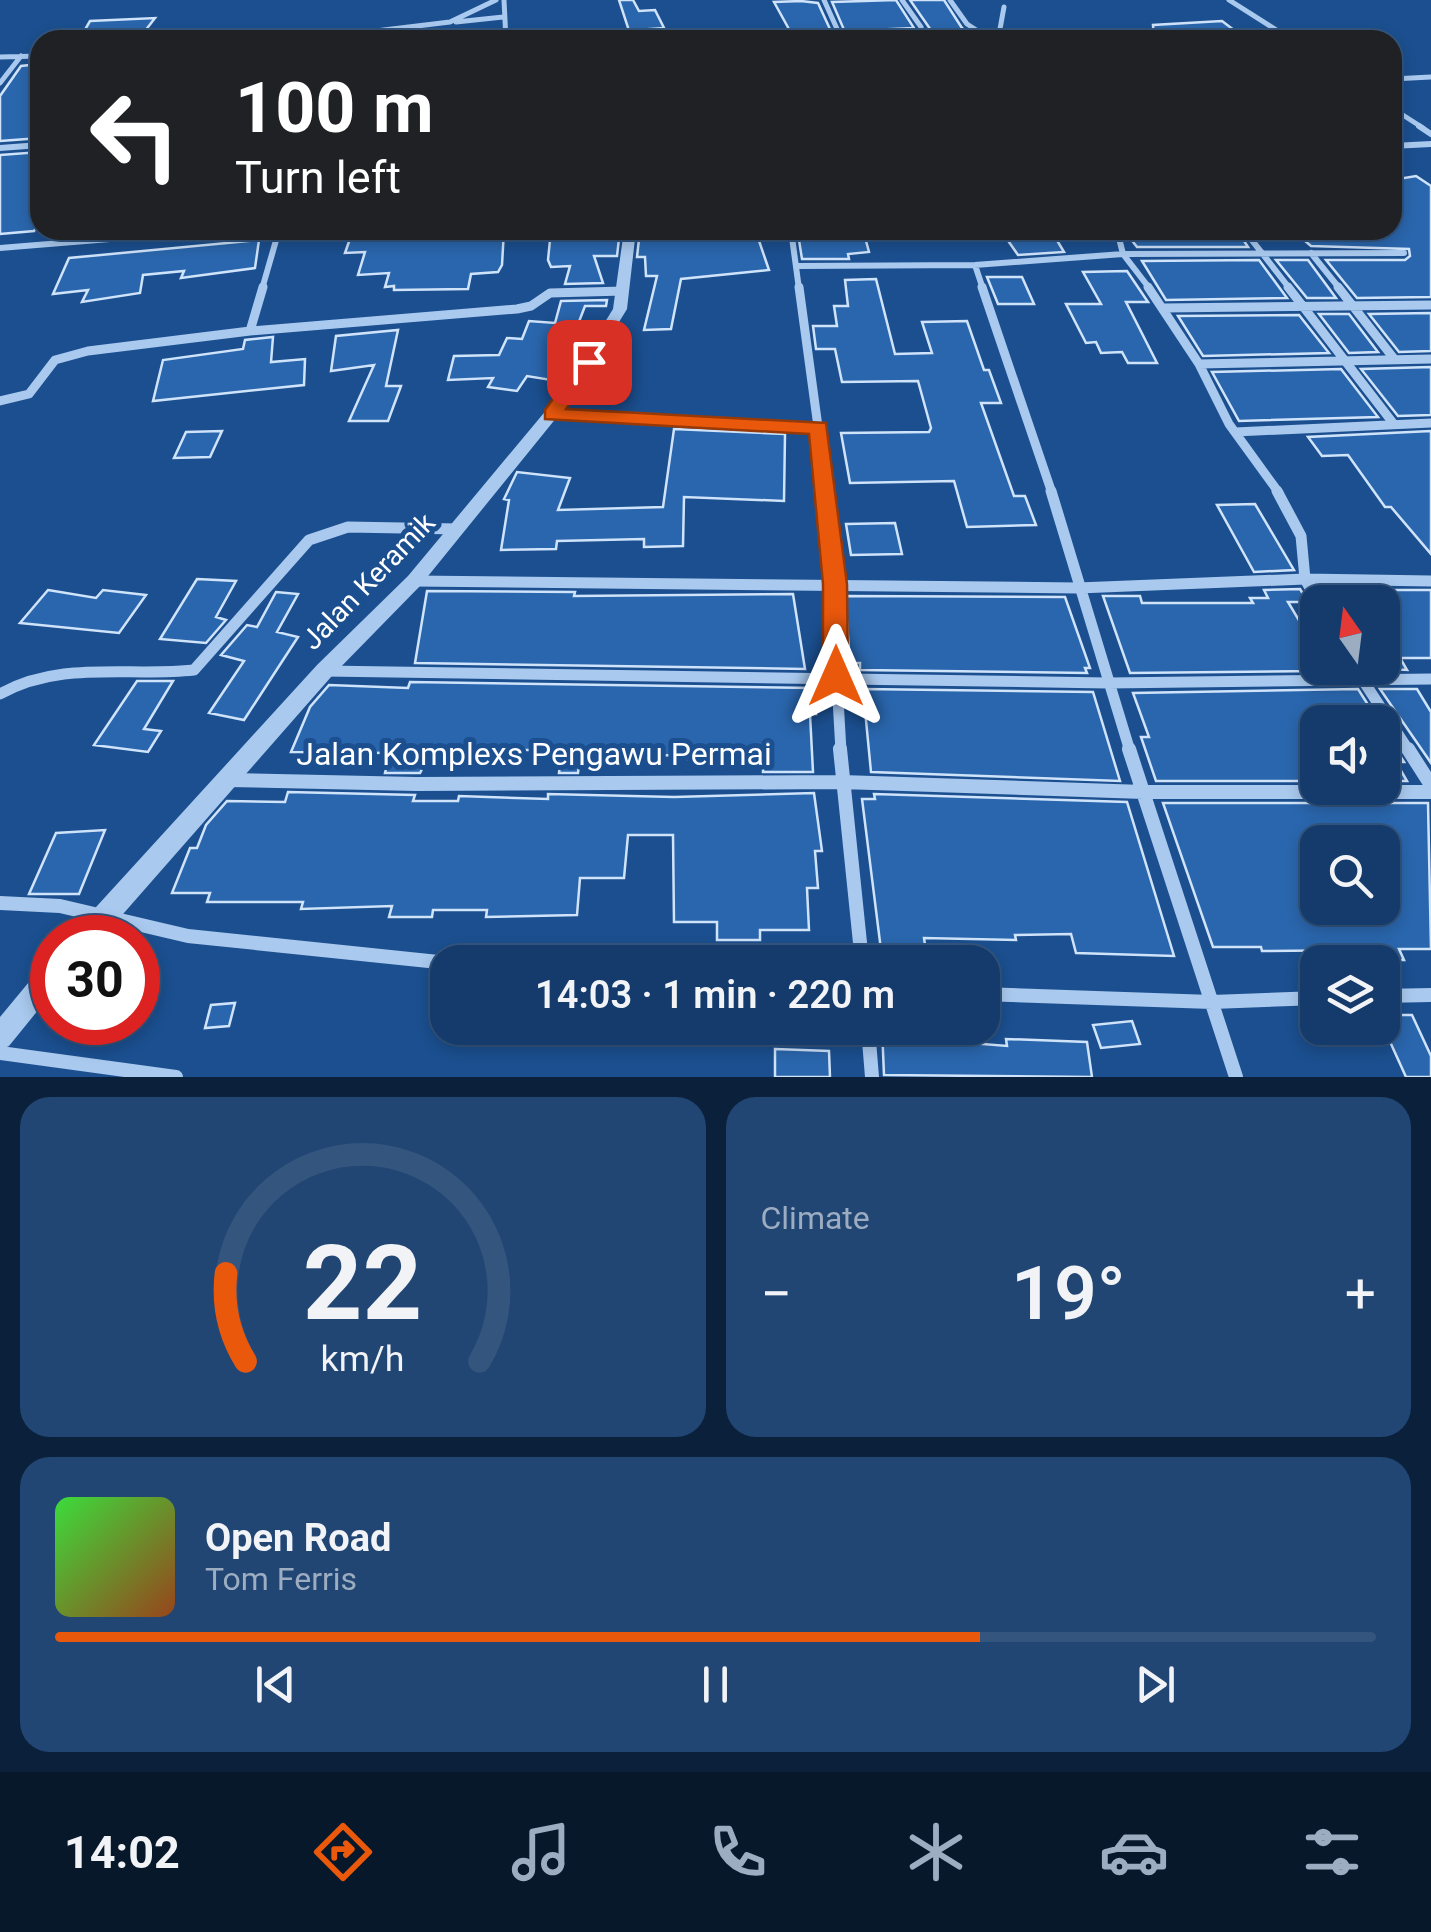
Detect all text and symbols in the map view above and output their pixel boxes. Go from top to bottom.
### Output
text: 100 m [235,67,434,149]
icon: left [70,70,200,200]
text: Turn left [235,151,401,204]
pin [547,320,632,405]
icon: arrive [562,335,617,390]
street label: Jalan Keramik [295,506,442,656]
north arrow [1300,585,1400,685]
map controls [1300,585,1400,1045]
position arrow [784,624,888,728]
button: sound [1300,705,1400,805]
street label: Jalan Komplexs Pengawu Permai [296,735,772,773]
button: search [1300,825,1400,925]
speed limit sign: 30 [30,915,160,1045]
button: layers [1300,945,1400,1045]
text: 14:03 · 1 min · 220 m [535,973,895,1017]
text: Climate [761,1199,870,1237]
text: 22 [303,1223,422,1344]
text: 19° [1011,1249,1126,1337]
text: − [761,1262,792,1326]
text: + [1345,1262,1376,1326]
text: km/h [321,1338,405,1380]
text: Open Road [205,1516,391,1560]
text: Tom Ferris [205,1560,357,1598]
icon: previous [248,1657,303,1712]
icon: pause [688,1657,743,1712]
icon: next [1128,1657,1183,1712]
icon: directions [308,1817,378,1887]
icon: music [506,1817,576,1887]
icon: phone [703,1817,773,1887]
icon: climate [901,1817,971,1887]
icon: car [1099,1817,1169,1887]
icon: filters [1297,1817,1367,1887]
text: 14:02 [64,1826,180,1879]

